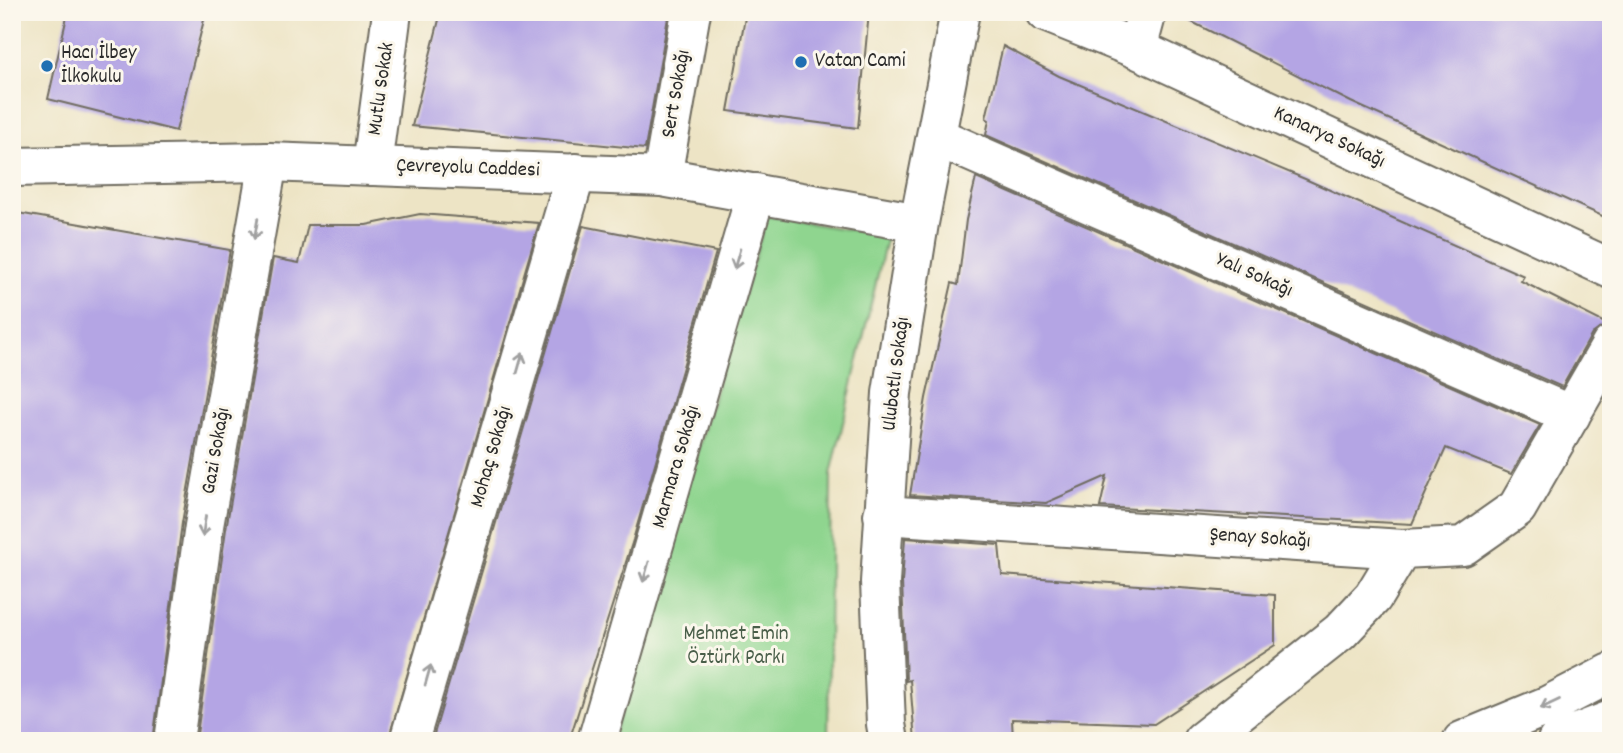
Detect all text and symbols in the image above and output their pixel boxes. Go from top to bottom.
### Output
place label: Hacı İlbey İlkokulu [61,39,137,93]
street label: Mutlu Sokak [361,41,403,137]
place label: Vatan Cami [815,47,906,77]
street label: Sert Sokağı [655,48,699,140]
marker: Vatan Cami [793,54,809,70]
marker: Hacı İlbey İlkokulu [39,58,55,74]
street label: Kanarya Sokağı [1268,99,1390,177]
street label: Çevreyolu Caddesi [396,152,540,186]
one-way arrow [249,217,262,240]
street label: Yalı Sokağı [1211,246,1297,306]
one-way arrow [730,247,743,270]
street label: Ulubatlı Sokağı [875,315,919,433]
one-way arrow [515,352,528,374]
street label: Marmara Sokağı [645,402,709,532]
street label: Mohaç Sokağı [463,403,521,511]
street label: Gazi Sokağı [195,405,239,497]
one-way arrow [197,514,210,537]
street label: Şenay Sokağı [1209,521,1311,557]
one-way arrow [639,560,652,582]
park label: Mehmet Emin Öztürk Parkı [684,620,788,674]
one-way arrow [423,664,436,686]
one-way arrow [1540,698,1561,711]

